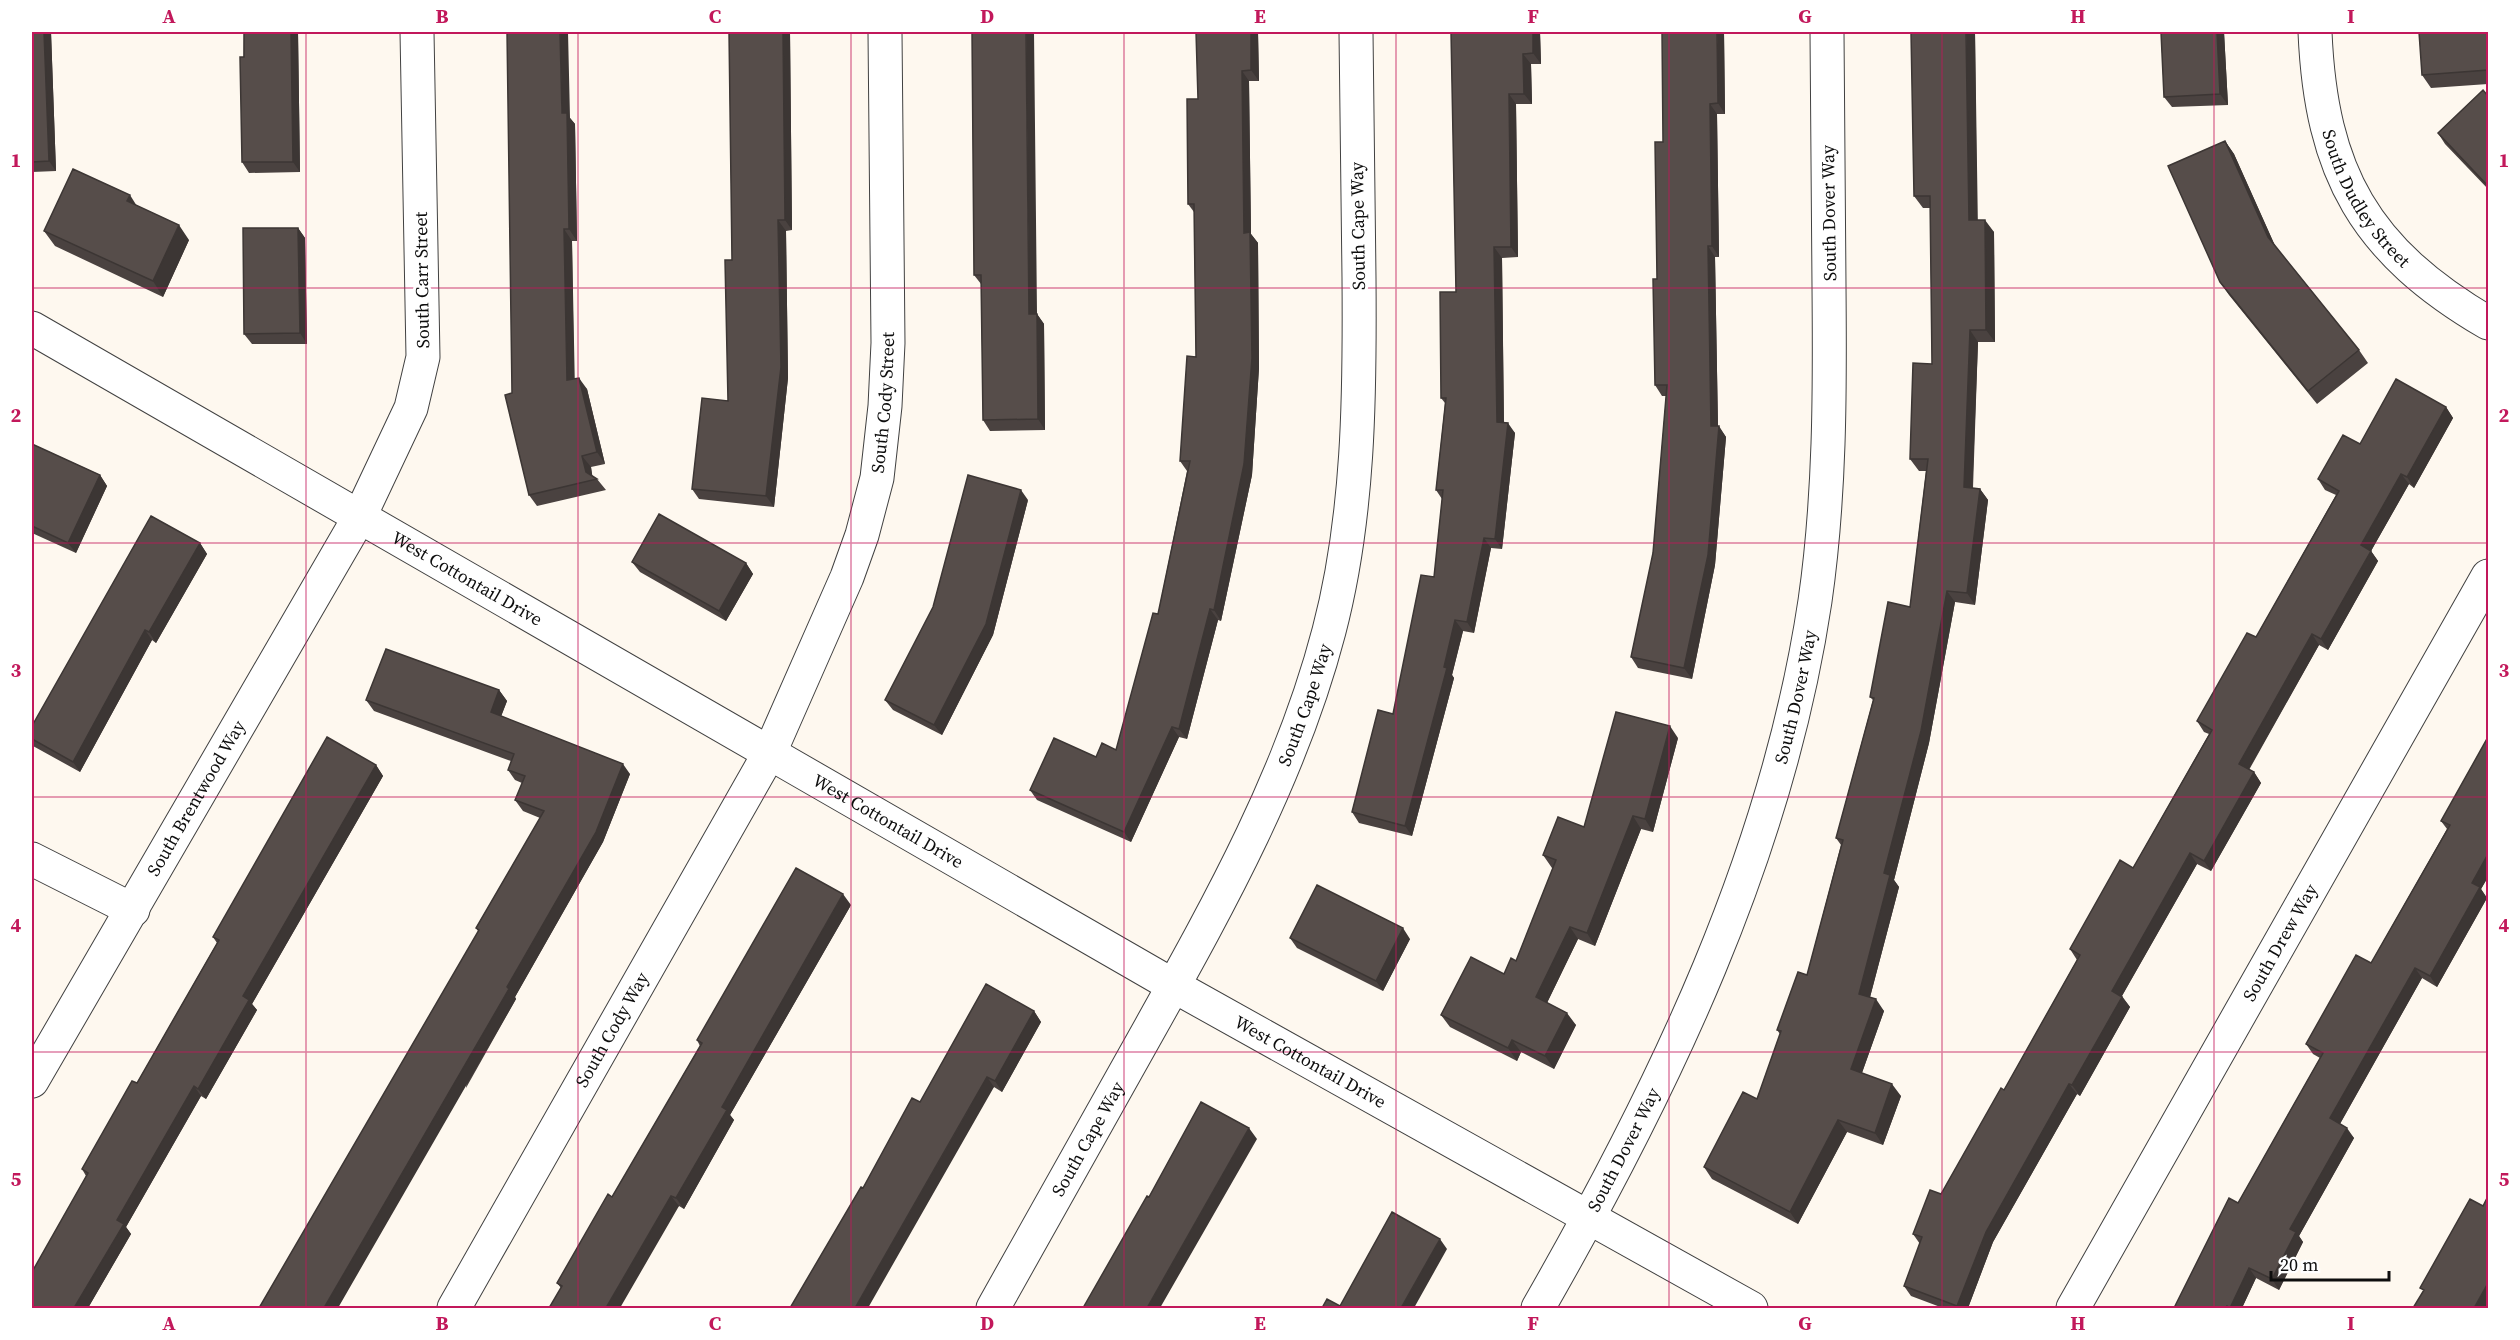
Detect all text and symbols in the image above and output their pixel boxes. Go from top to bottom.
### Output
text: A [162,2,176,30]
text: B [435,2,449,30]
text: C [709,2,721,30]
text: D [980,2,994,30]
text: E [1254,2,1266,30]
text: F [1527,2,1539,30]
text: G [1798,2,1812,30]
text: H [2070,2,2086,30]
text: I [2347,2,2355,30]
street label: South Dudley Street [2316,127,2416,273]
street label: South Dover Way [1815,144,1842,281]
text: 1 [11,146,21,174]
text: 1 [2499,146,2509,174]
street label: South Cape Way [1344,161,1371,290]
street label: South Carr Street [408,211,435,349]
street label: South Cody Street [865,332,900,474]
text: 2 [11,401,22,429]
text: 2 [2499,401,2510,429]
street label: West Cottontail Drive [387,525,547,631]
street label: South Dover Way [1768,627,1822,766]
street label: South Cape Way [1271,640,1337,770]
text: 3 [11,656,22,684]
text: 3 [2499,656,2510,684]
street label: South Brentwood Way [141,715,251,881]
street label: West Cottontail Drive [808,768,968,874]
street label: South Drew Way [2236,878,2323,1006]
text: 4 [11,911,22,939]
text: 4 [2499,911,2510,939]
street label: South Cody Way [569,967,655,1092]
street label: West Cottontail Drive [1230,1009,1391,1114]
street label: South Cape Way [1045,1076,1130,1201]
street label: South Dover Way [1581,1083,1666,1216]
text: 5 [11,1165,22,1193]
text: 5 [2499,1165,2510,1193]
scale bar [2271,1244,2390,1282]
text: 20 m [2280,1252,2318,1277]
text: A [162,1309,176,1337]
text: B [435,1309,449,1337]
text: C [709,1309,721,1337]
text: D [980,1309,994,1337]
text: E [1254,1309,1266,1337]
text: F [1527,1309,1539,1337]
text: G [1798,1309,1812,1337]
text: H [2070,1309,2086,1337]
text: I [2347,1309,2355,1337]

